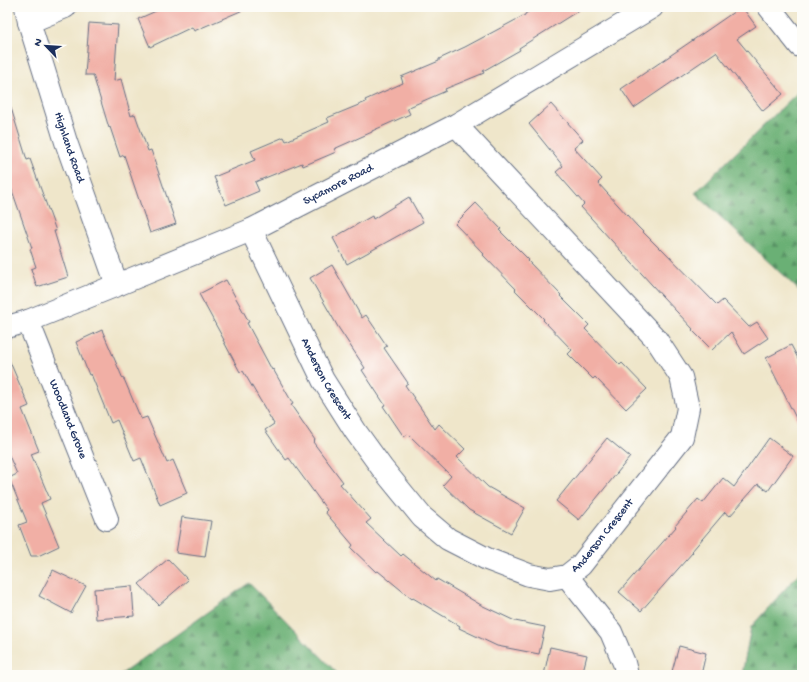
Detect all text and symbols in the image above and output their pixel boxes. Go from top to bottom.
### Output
north arrow [26,26,66,66]
text: N [32,37,46,48]
street label: Highland Road [50,110,87,186]
street label: Sycamore Road [301,161,377,209]
street label: Anderson Crescent [297,336,354,424]
street label: Woodland Grove [45,378,90,462]
street label: Anderson Crescent [569,495,638,577]

